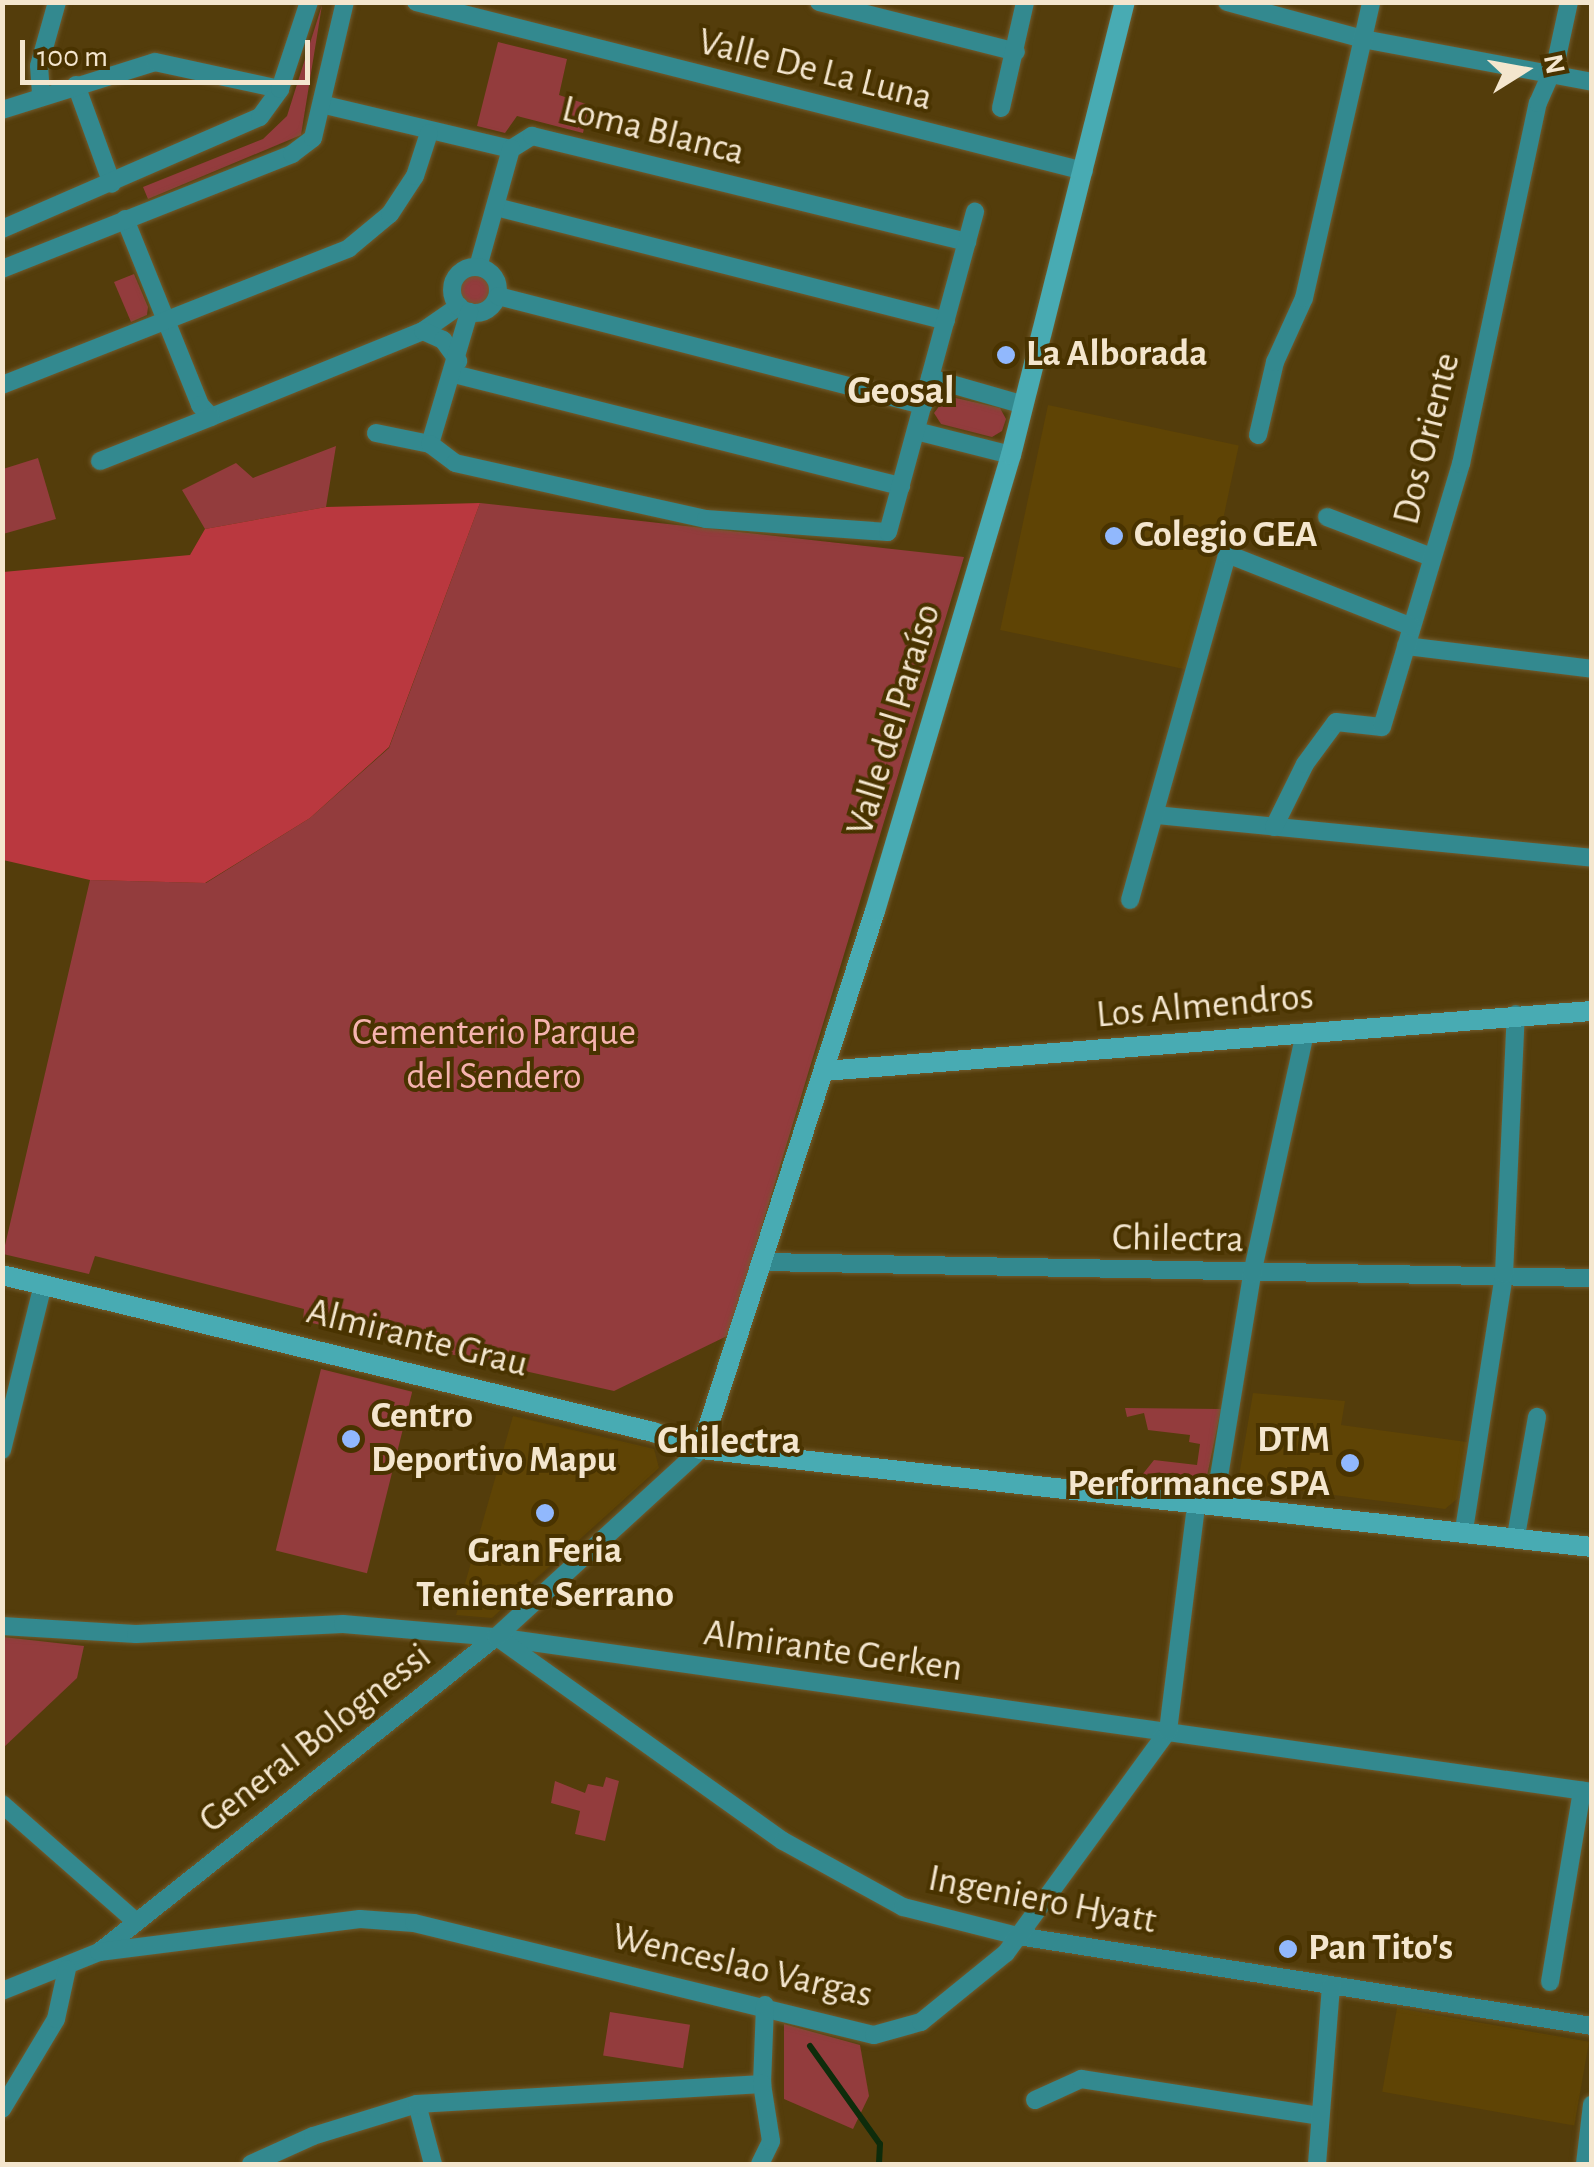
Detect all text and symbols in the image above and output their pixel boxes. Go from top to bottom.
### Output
scale bar [25,20,315,82]
street label: Valle De La Luna [693,20,937,122]
north arrow [1474,20,1574,120]
text: 100 m [37,42,108,72]
text: N [1538,52,1569,77]
street label: Loma Blanca [557,87,749,177]
place label: La Alborada [1026,332,1207,378]
marker: La Alborada [995,344,1017,366]
street label: Dos Oriente [1385,348,1471,530]
district label: Geosal [847,367,955,415]
place label: Colegio GEA [1134,513,1318,559]
marker: Colegio GEA [1103,525,1125,547]
street label: Valle del Paraíso [838,599,952,841]
street label: Los Almendros [1095,975,1315,1039]
park label: Cementerio Parque del Sendero [352,1011,636,1100]
street label: Chilectra [1112,1216,1244,1264]
street label: Almirante Grau [302,1290,532,1388]
place label: Centro Deportivo Mapu [371,1394,617,1484]
district label: Chilectra [657,1417,801,1465]
place label: DTM Performance SPA [1067,1418,1330,1508]
marker: Centro Deportivo Mapu [340,1428,362,1450]
marker: DTM Performance SPA [1339,1452,1361,1474]
marker: Gran Feria Teniente Serrano [534,1502,556,1524]
place label: Gran Feria Teniente Serrano [416,1529,674,1618]
street label: Almirante Gerken [701,1611,965,1693]
street label: General Bolognessi [191,1634,441,1844]
street label: Ingeniero Hyatt [924,1857,1160,1945]
street label: Wenceslao Vargas [607,1915,877,2019]
place label: Pan Tito's [1308,1926,1453,1972]
marker: Pan Tito's [1277,1938,1299,1960]

